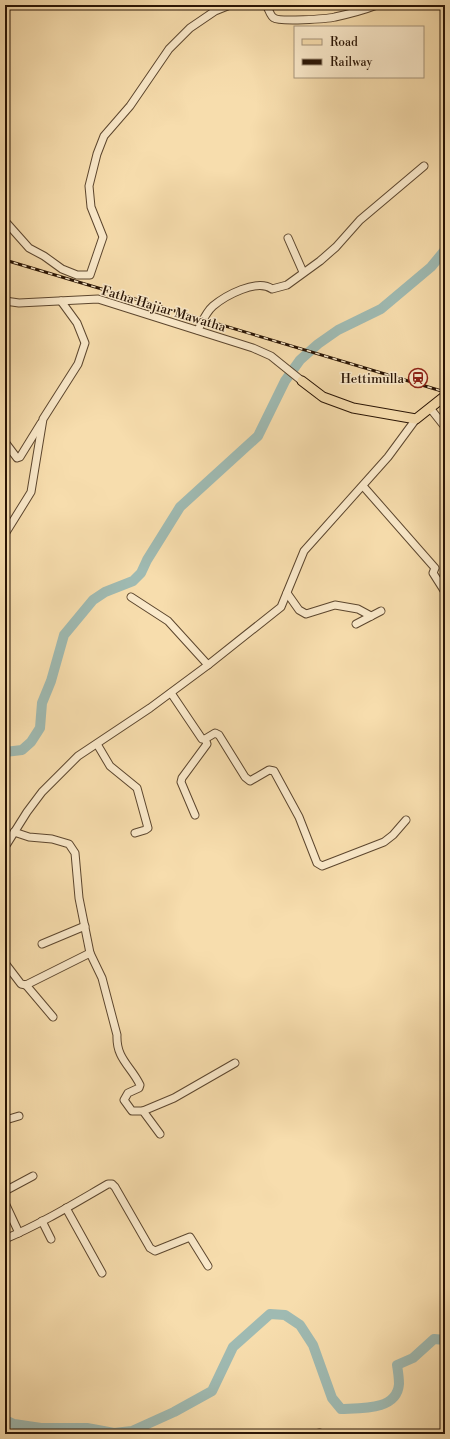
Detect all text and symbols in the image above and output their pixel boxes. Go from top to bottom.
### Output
legend [294,26,424,78]
text: Road [330,35,358,50]
text: Railway [330,55,372,70]
street label: Fatha Hajiar Mawatha [100,282,228,336]
station icon: Hettimulla [407,367,429,389]
place label: Hettimulla [340,371,404,387]

